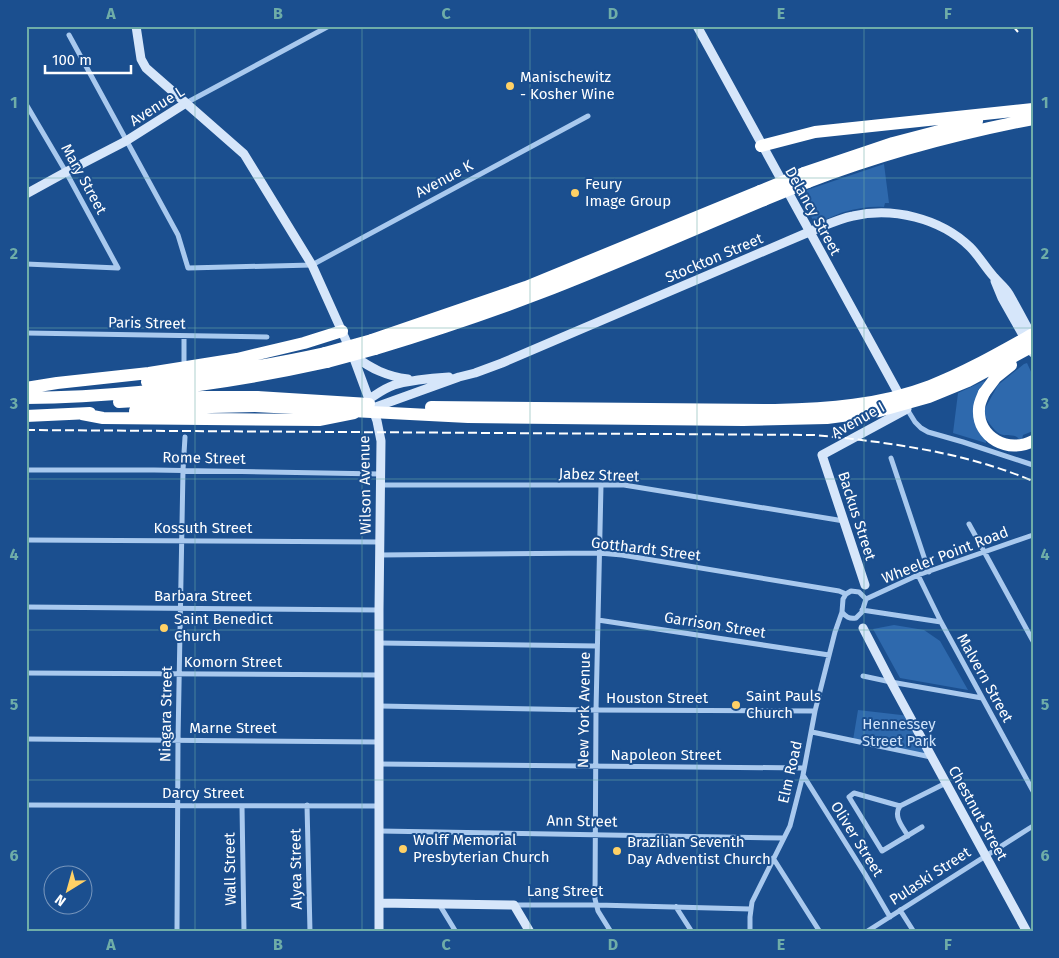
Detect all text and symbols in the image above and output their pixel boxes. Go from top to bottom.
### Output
text: A [105,4,116,23]
text: B [273,4,283,23]
text: C [441,4,451,23]
text: D [608,4,618,23]
text: E [777,4,785,23]
text: F [944,4,952,23]
scale bar [45,42,131,74]
text: 100 m [52,51,92,69]
place label: Manischewitz - Kosher Wine [520,68,615,103]
marker: Manischewitz - Kosher Wine [504,80,516,92]
street label: Avenue L [126,82,188,130]
text: 1 [10,93,18,112]
text: 1 [1041,93,1049,112]
street label: Mary Street [57,141,111,218]
street label: Avenue K [412,156,476,202]
street label: Delancy Street [781,164,845,259]
place label: Feury Image Group [585,175,671,210]
marker: Feury Image Group [569,187,581,199]
street label: Stockton Street [662,229,766,287]
text: 2 [10,244,18,263]
text: 2 [1041,244,1049,263]
street label: Paris Street [108,313,187,333]
text: 3 [9,394,18,413]
text: 3 [1040,394,1049,413]
street label: Avenue I [828,398,888,442]
street label: Wilson Avenue [355,435,375,535]
street label: Rome Street [162,448,246,468]
street label: Jabez Street [558,465,640,485]
street label: Backus Street [834,469,880,563]
street label: Kossuth Street [154,519,253,537]
street label: Wheeler Point Road [879,523,1011,587]
street label: Gotthardt Street [590,533,702,565]
text: 4 [9,545,19,564]
text: 4 [1040,545,1050,564]
street label: Barbara Street [154,587,253,605]
street label: Garrison Street [663,608,768,642]
place label: Saint Benedict Church [174,610,273,645]
marker: Saint Benedict Church [158,622,170,634]
street label: Malvern Street [953,630,1017,726]
street label: New York Avenue [574,652,594,768]
street label: Komorn Street [184,653,283,671]
street label: Niagara Street [156,665,176,762]
place label: Saint Pauls Church [746,687,821,722]
street label: Houston Street [606,689,709,707]
text: 5 [10,695,19,714]
text: 5 [1041,695,1050,714]
marker: Saint Pauls Church [730,699,742,711]
park label: Hennessey Street Park [862,715,936,750]
street label: Marne Street [189,719,277,737]
street label: Elm Road [774,739,806,805]
street label: Napoleon Street [611,746,722,764]
street label: Chestnut Street [945,763,1012,864]
street label: Darcy Street [162,784,245,802]
street label: Oliver Street [827,798,887,880]
street label: Ann Street [546,811,618,831]
street label: Alyea Street [286,828,306,910]
place label: Wolff Memorial Presbyterian Church [413,831,550,866]
street label: Wall Street [220,832,240,906]
place label: Brazilian Seventh Day Adventist Church [627,833,771,868]
marker: Wolff Memorial Presbyterian Church [397,843,409,855]
street label: Pulaski Street [886,843,974,909]
marker: Brazilian Seventh Day Adventist Church [611,845,623,857]
text: 6 [9,846,19,865]
text: 6 [1040,846,1050,865]
north arrow [42,866,92,916]
street label: Lang Street [527,882,604,900]
text: N [52,890,69,910]
text: A [105,935,116,954]
text: B [273,935,283,954]
text: C [441,935,451,954]
text: D [608,935,618,954]
text: E [777,935,785,954]
text: F [944,935,952,954]

